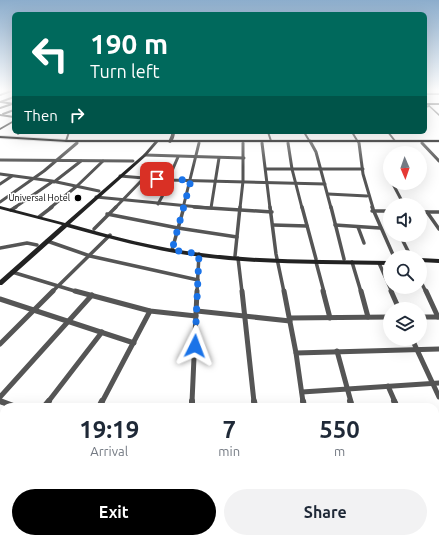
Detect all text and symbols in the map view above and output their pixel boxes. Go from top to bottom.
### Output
icon: left [24,28,76,80]
text: 190 m [90,28,168,59]
text: Turn left [90,61,160,81]
icon: right [66,104,88,126]
text: Then [24,107,58,124]
north arrow [383,146,427,190]
map controls [383,146,427,346]
pin [140,162,174,196]
icon: arrive [146,168,168,190]
place label: Universal Hotel [8,193,71,203]
marker: Universal Hotel [73,193,83,203]
button: sound [383,198,427,242]
button: search [383,250,427,294]
button: layers [383,302,427,346]
position arrow [174,325,216,367]
text: 19:19 [79,416,139,443]
text: 7 [222,416,236,443]
text: 550 [319,416,360,443]
text: Arrival [90,444,128,458]
text: min [218,444,240,458]
text: m [334,444,345,458]
button: Exit [12,489,216,535]
button: Share [224,489,427,535]

